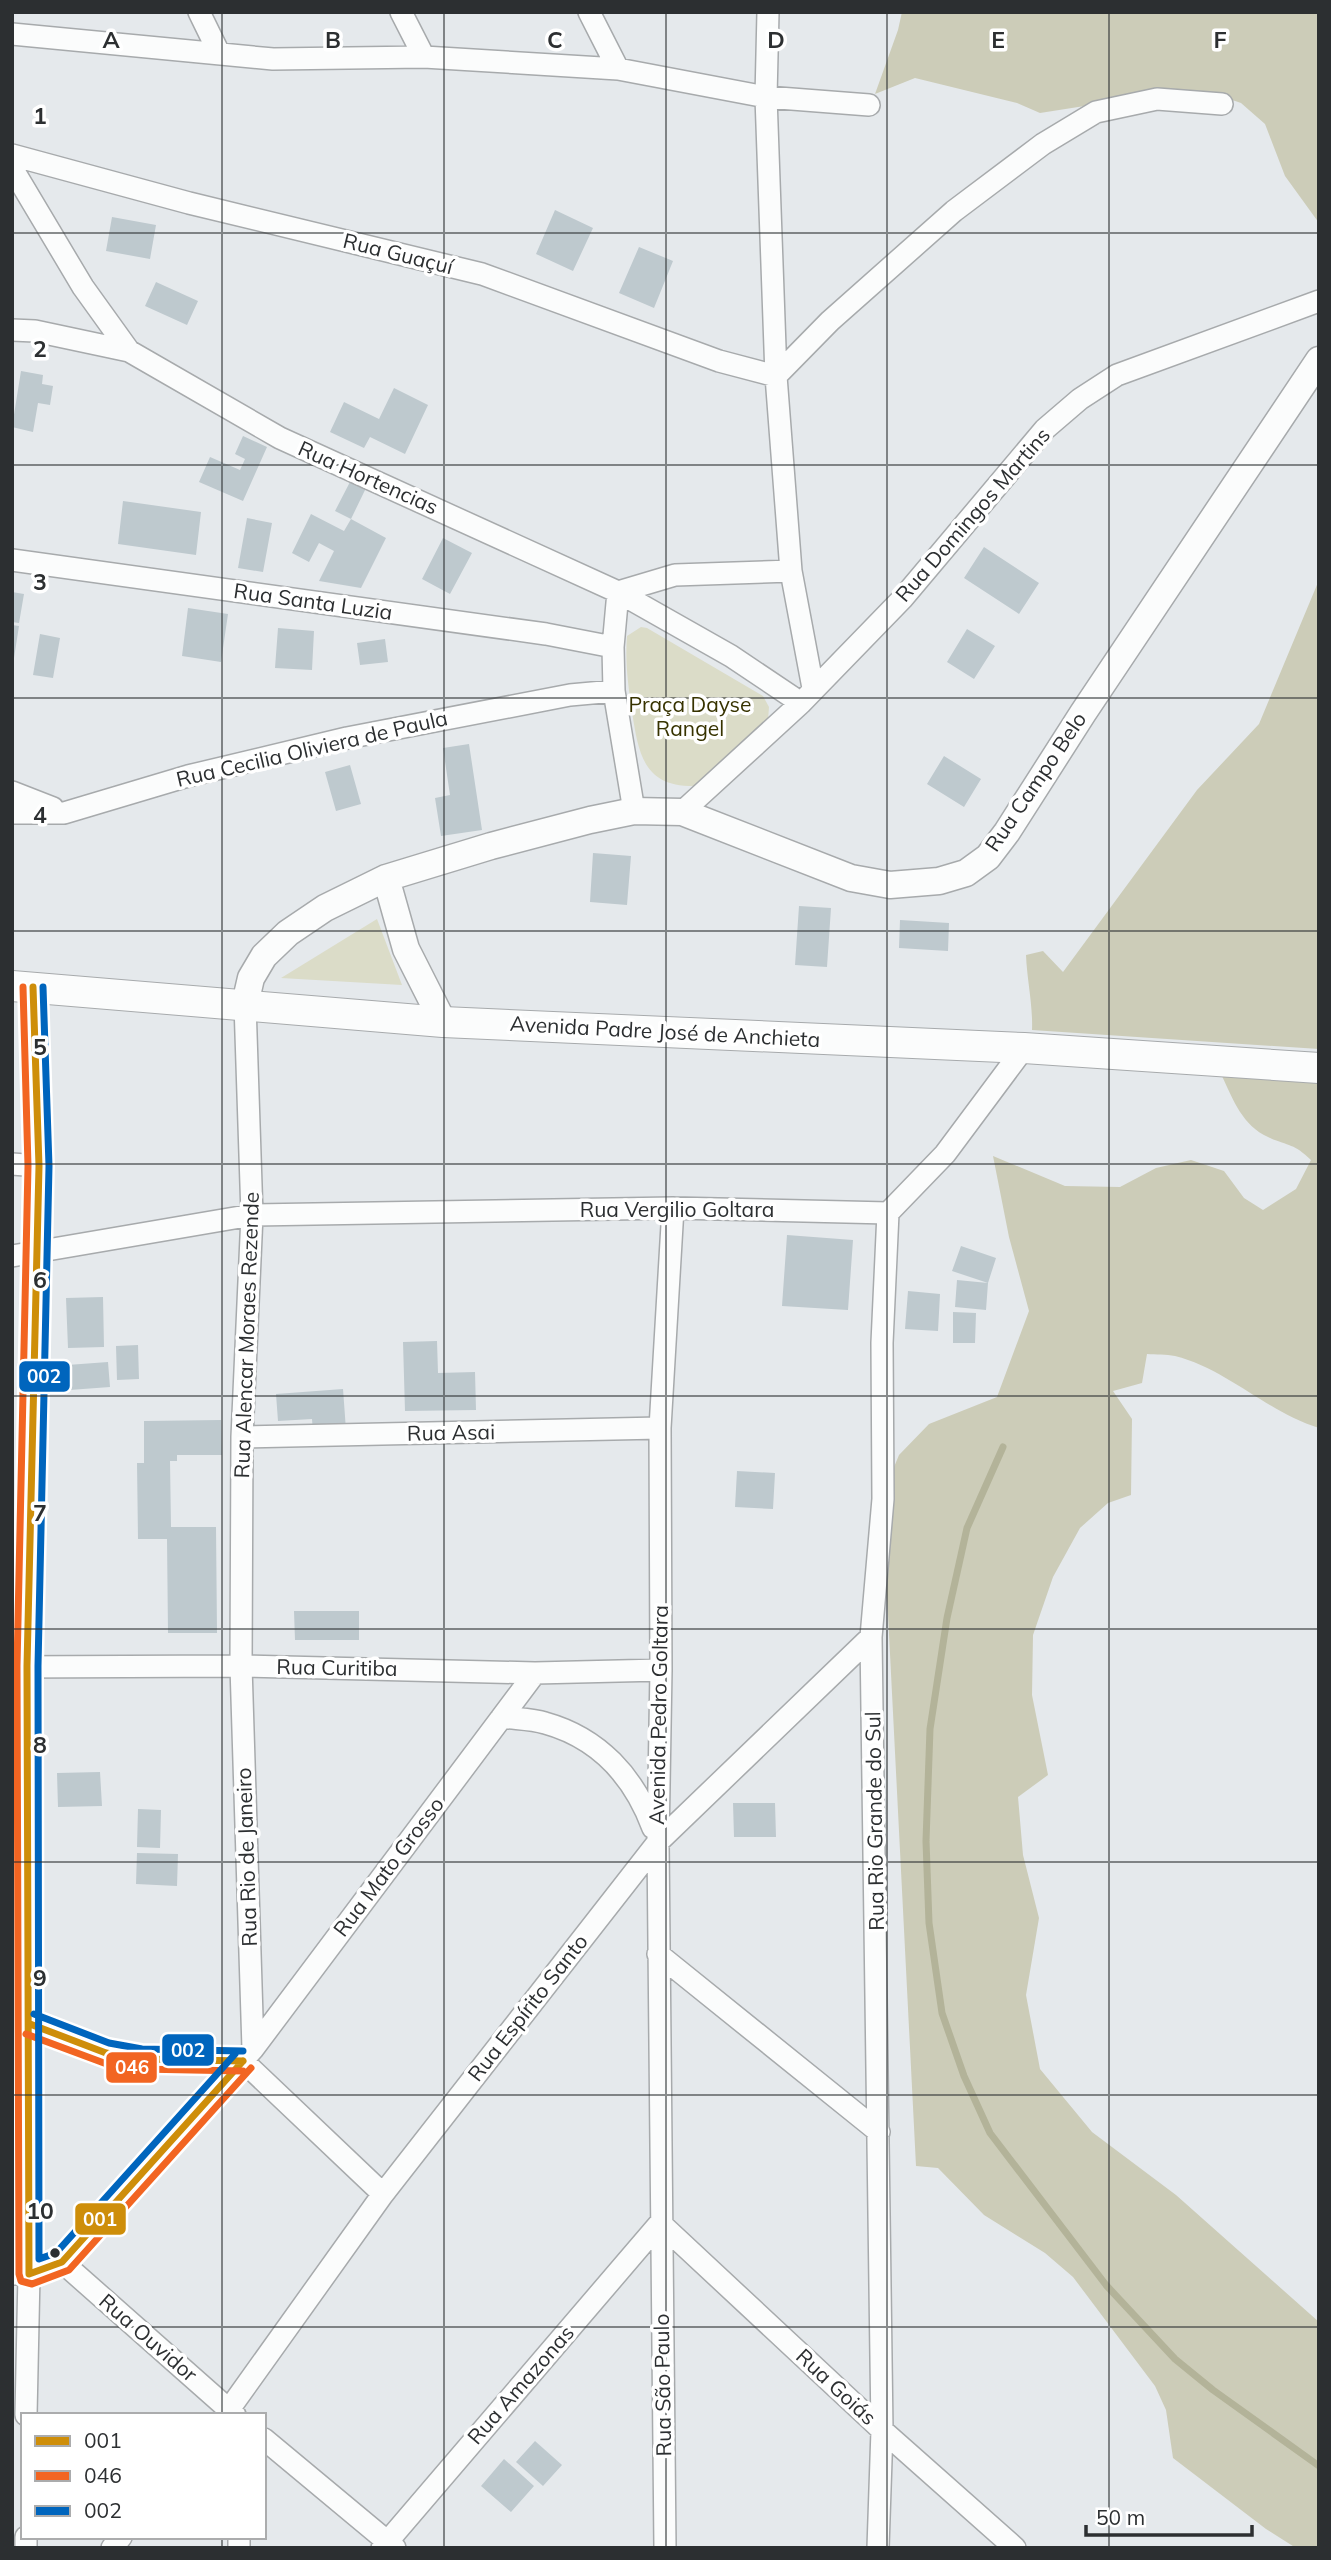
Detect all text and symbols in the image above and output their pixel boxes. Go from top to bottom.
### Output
text: A [102,25,120,54]
text: B [325,25,341,54]
text: C [547,25,563,54]
text: D [767,25,785,54]
text: E [991,25,1005,54]
text: F [1213,25,1227,54]
text: 1 [33,101,47,130]
street label: Rua Guaçuí [341,227,457,279]
text: 2 [33,334,47,363]
street label: Rua Domingos Martins [889,422,1055,607]
street label: Rua Hortencias [294,435,442,520]
text: 3 [33,567,47,596]
street label: Rua Santa Luzia [232,577,394,625]
park label: Praça Dayse Rangel [629,691,751,741]
street label: Rua Cecilia Oliviera de Paula [174,704,450,792]
street label: Rua Campo Belo [979,707,1091,856]
text: 4 [33,800,47,829]
street label: Avenida Padre José de Anchieta [509,1010,821,1052]
text: 5 [33,1032,47,1061]
street label: Rua Alencar Moraes Rezende [228,1191,264,1479]
street label: Rua Vergilio Goltara [580,1196,774,1222]
text: 6 [33,1265,47,1294]
line badge: 002 [18,1360,71,1393]
text: 002 [27,1364,61,1388]
street label: Rua Asai [407,1418,495,1446]
text: 7 [33,1498,47,1527]
street label: Avenida Pedro Goltara [643,1605,673,1825]
street label: Rua Curitiba [276,1653,398,1681]
street label: Rua Rio Grande do Sul [859,1711,889,1931]
text: 8 [33,1730,47,1759]
street label: Rua Rio de Janeiro [230,1767,262,1947]
street label: Rua Mato Grosso [327,1792,449,1941]
street label: Rua Espírito Santo [462,1929,593,2086]
text: 9 [33,1963,47,1992]
line badge: 002 [161,2033,215,2067]
text: 002 [171,2038,205,2062]
line badge: 046 [105,2051,158,2084]
text: 046 [115,2055,149,2079]
text: 10 [26,2196,54,2225]
line badge: 001 [74,2202,127,2236]
text: 001 [83,2207,117,2231]
unlabelled marker [48,2246,62,2260]
street label: Rua Ouvidor [94,2288,203,2387]
street label: Rua São Paulo [648,2313,676,2457]
street label: Rua Amazonas [461,2320,579,2449]
street label: Rua Goiás [791,2343,882,2430]
legend [21,2413,266,2539]
text: 001 [84,2427,122,2453]
text: 046 [84,2462,122,2488]
scale bar [1086,2494,1252,2538]
text: 002 [84,2497,122,2523]
text: 50 m [1096,2504,1145,2530]

